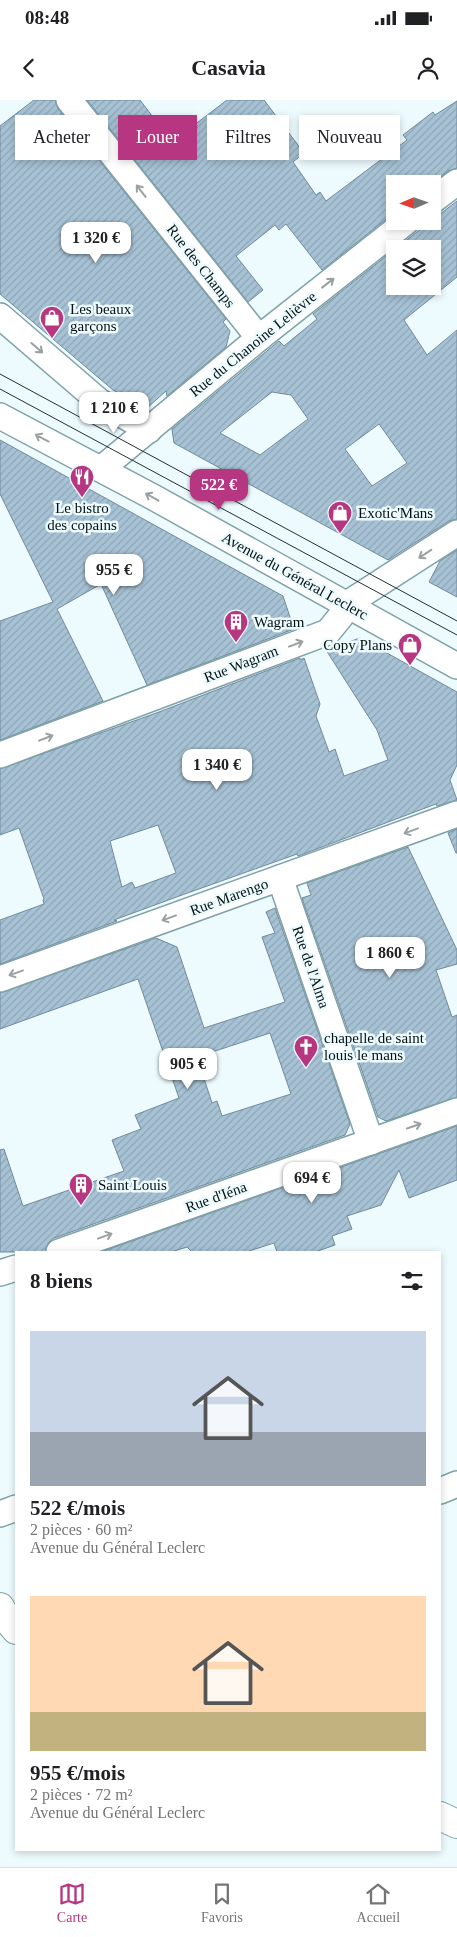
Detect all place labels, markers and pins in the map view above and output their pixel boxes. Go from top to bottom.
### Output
pin: 1 320 € [50,221,142,264]
place label: Les beaux garçons [70,301,132,334]
shop icon: Les beaux garçons [39,305,65,339]
pin: 1 210 € [68,392,160,434]
restaurant icon: Le bistro des copains [69,464,95,498]
pin: 522 € [184,468,254,511]
place label: Le bistro des copains [47,500,117,533]
shop icon: Exotic'Mans [327,500,353,534]
place label: Exotic'Mans [358,505,433,521]
pin: 955 € [79,554,149,596]
building icon: Wagram [223,609,249,643]
place label: Wagram [254,614,305,630]
shop icon: Copy Plans [397,632,423,666]
place label: Copy Plans [323,637,392,653]
pin: 1 340 € [171,748,263,791]
pin: 1 860 € [344,936,436,979]
place label: chapelle de saint louis le mans [324,1030,425,1063]
church icon: chapelle de saint louis le mans [293,1034,319,1068]
pin: 905 € [153,1048,223,1090]
pin: 694 € [277,1162,347,1204]
building icon: Saint Louis [68,1172,94,1206]
place label: Saint Louis [98,1177,167,1193]

